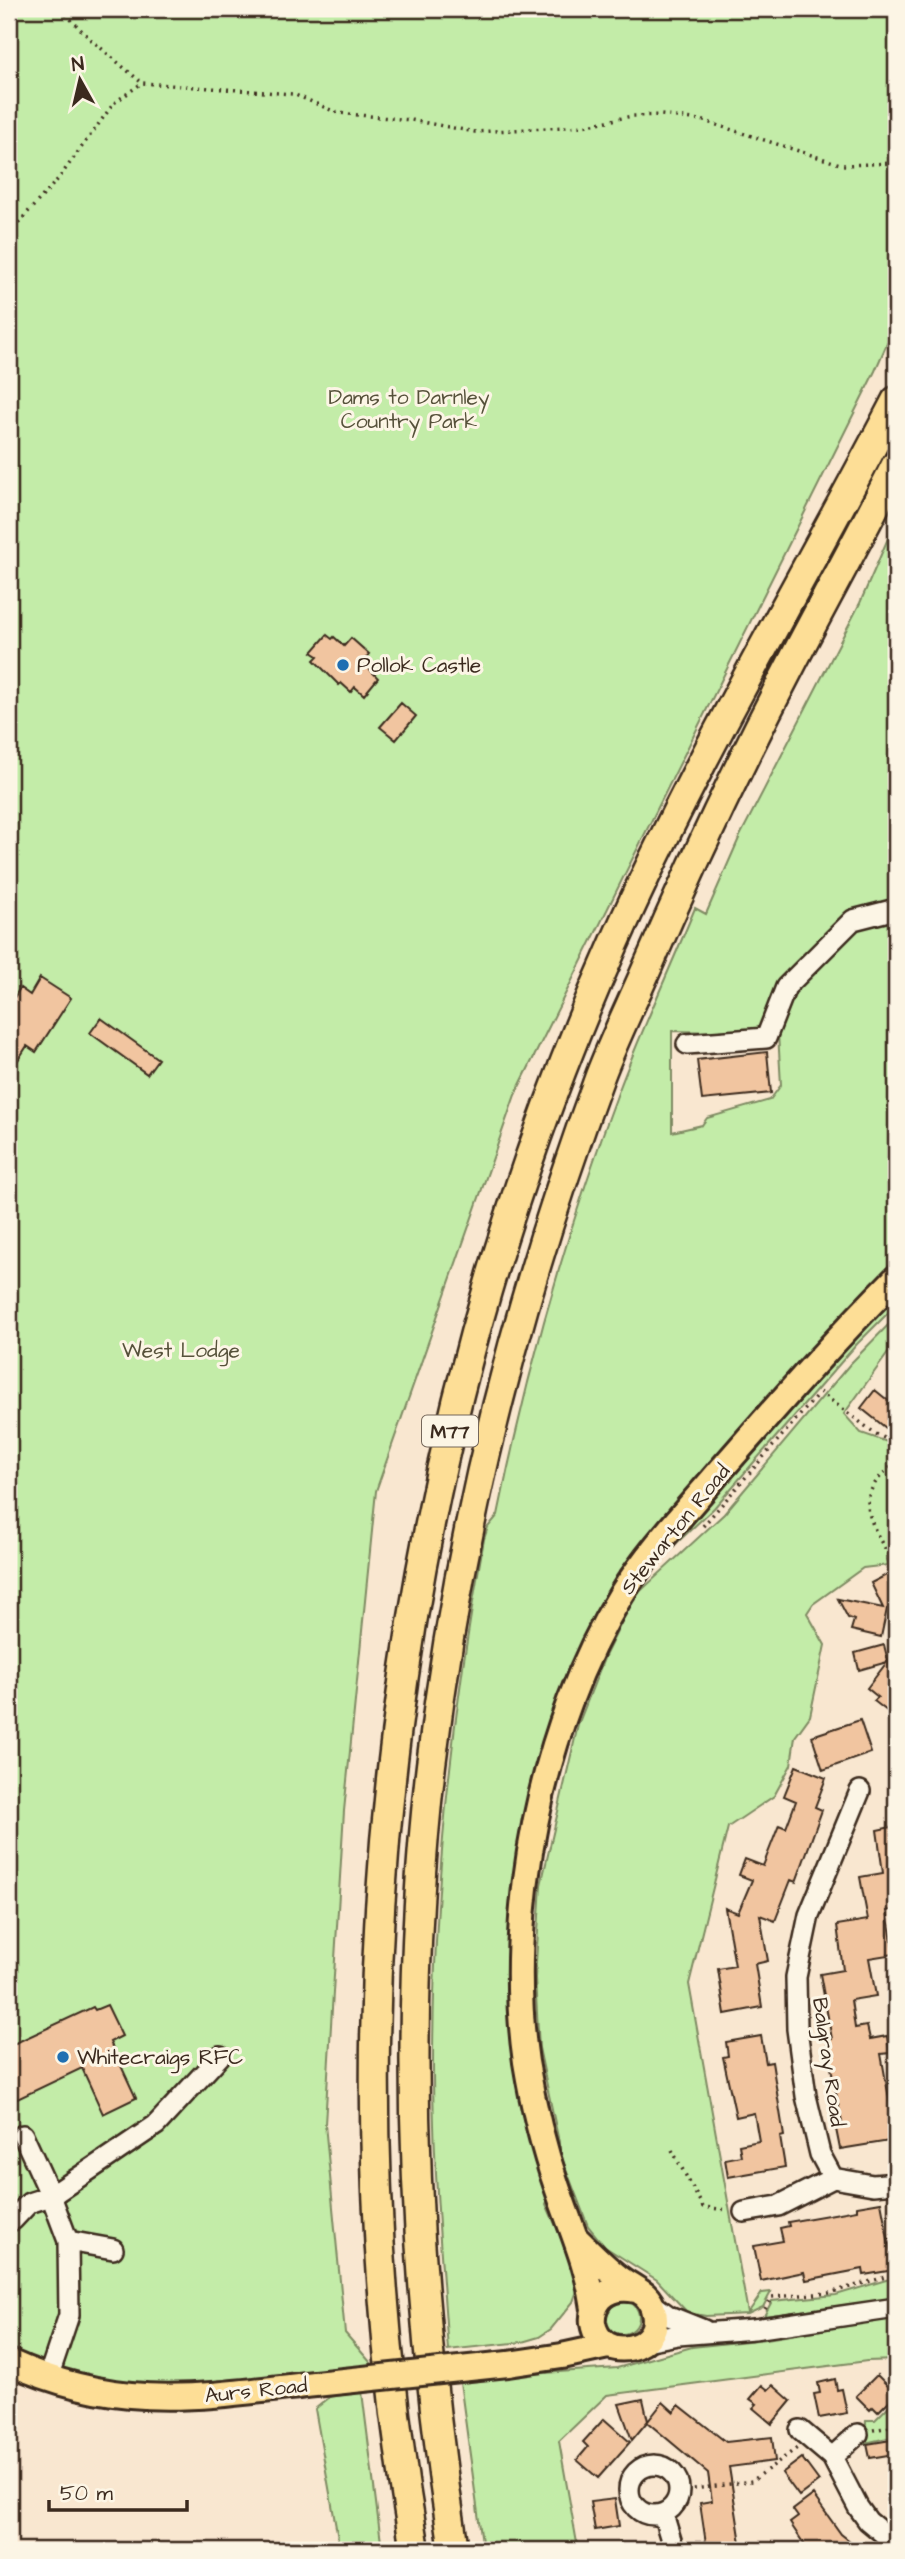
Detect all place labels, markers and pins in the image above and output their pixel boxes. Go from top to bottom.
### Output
place label: Pollok Castle [357,651,481,680]
marker: Pollok Castle [335,657,351,673]
place label: Whitecraigs RFC [77,2043,243,2074]
marker: Whitecraigs RFC [55,2049,71,2065]

